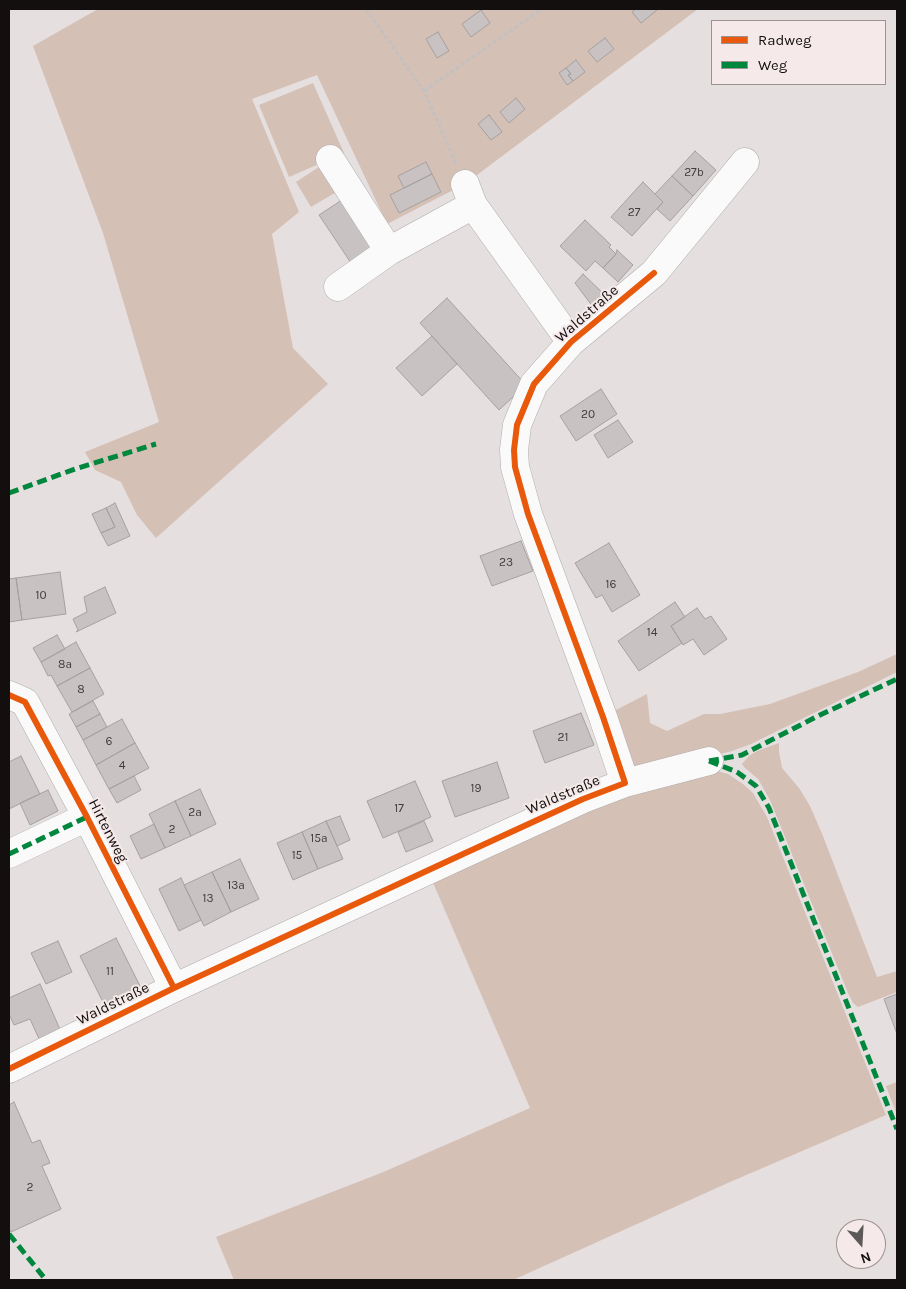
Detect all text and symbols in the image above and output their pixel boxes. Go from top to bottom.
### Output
legend [711,20,886,85]
text: Radweg [758,31,811,49]
text: Weg [758,56,787,74]
house number: 27b [684,166,704,180]
house number: 27 [628,206,640,220]
street label: Waldstraße [552,281,622,347]
house number: 20 [581,408,595,422]
house number: 23 [499,556,513,570]
house number: 16 [606,578,616,592]
house number: 10 [35,589,47,603]
house number: 14 [647,626,657,640]
house number: 8a [58,658,72,672]
house number: 8 [77,683,85,697]
house number: 21 [558,731,568,745]
house number: 6 [106,735,112,749]
house number: 4 [119,759,125,773]
street label: Waldstraße [523,771,603,819]
house number: 19 [471,782,481,796]
street label: Hirtenweg [84,796,132,866]
house number: 17 [394,802,404,816]
house number: 2a [188,806,202,820]
house number: 2 [169,823,175,837]
house number: 15a [310,832,328,846]
house number: 15 [292,849,302,863]
house number: 13a [227,879,245,893]
house number: 13 [202,892,214,906]
house number: 11 [106,965,114,979]
street label: Waldstraße [74,979,152,1029]
house number: 2 [27,1181,33,1195]
north arrow [836,1219,886,1269]
text: N [858,1248,873,1267]

